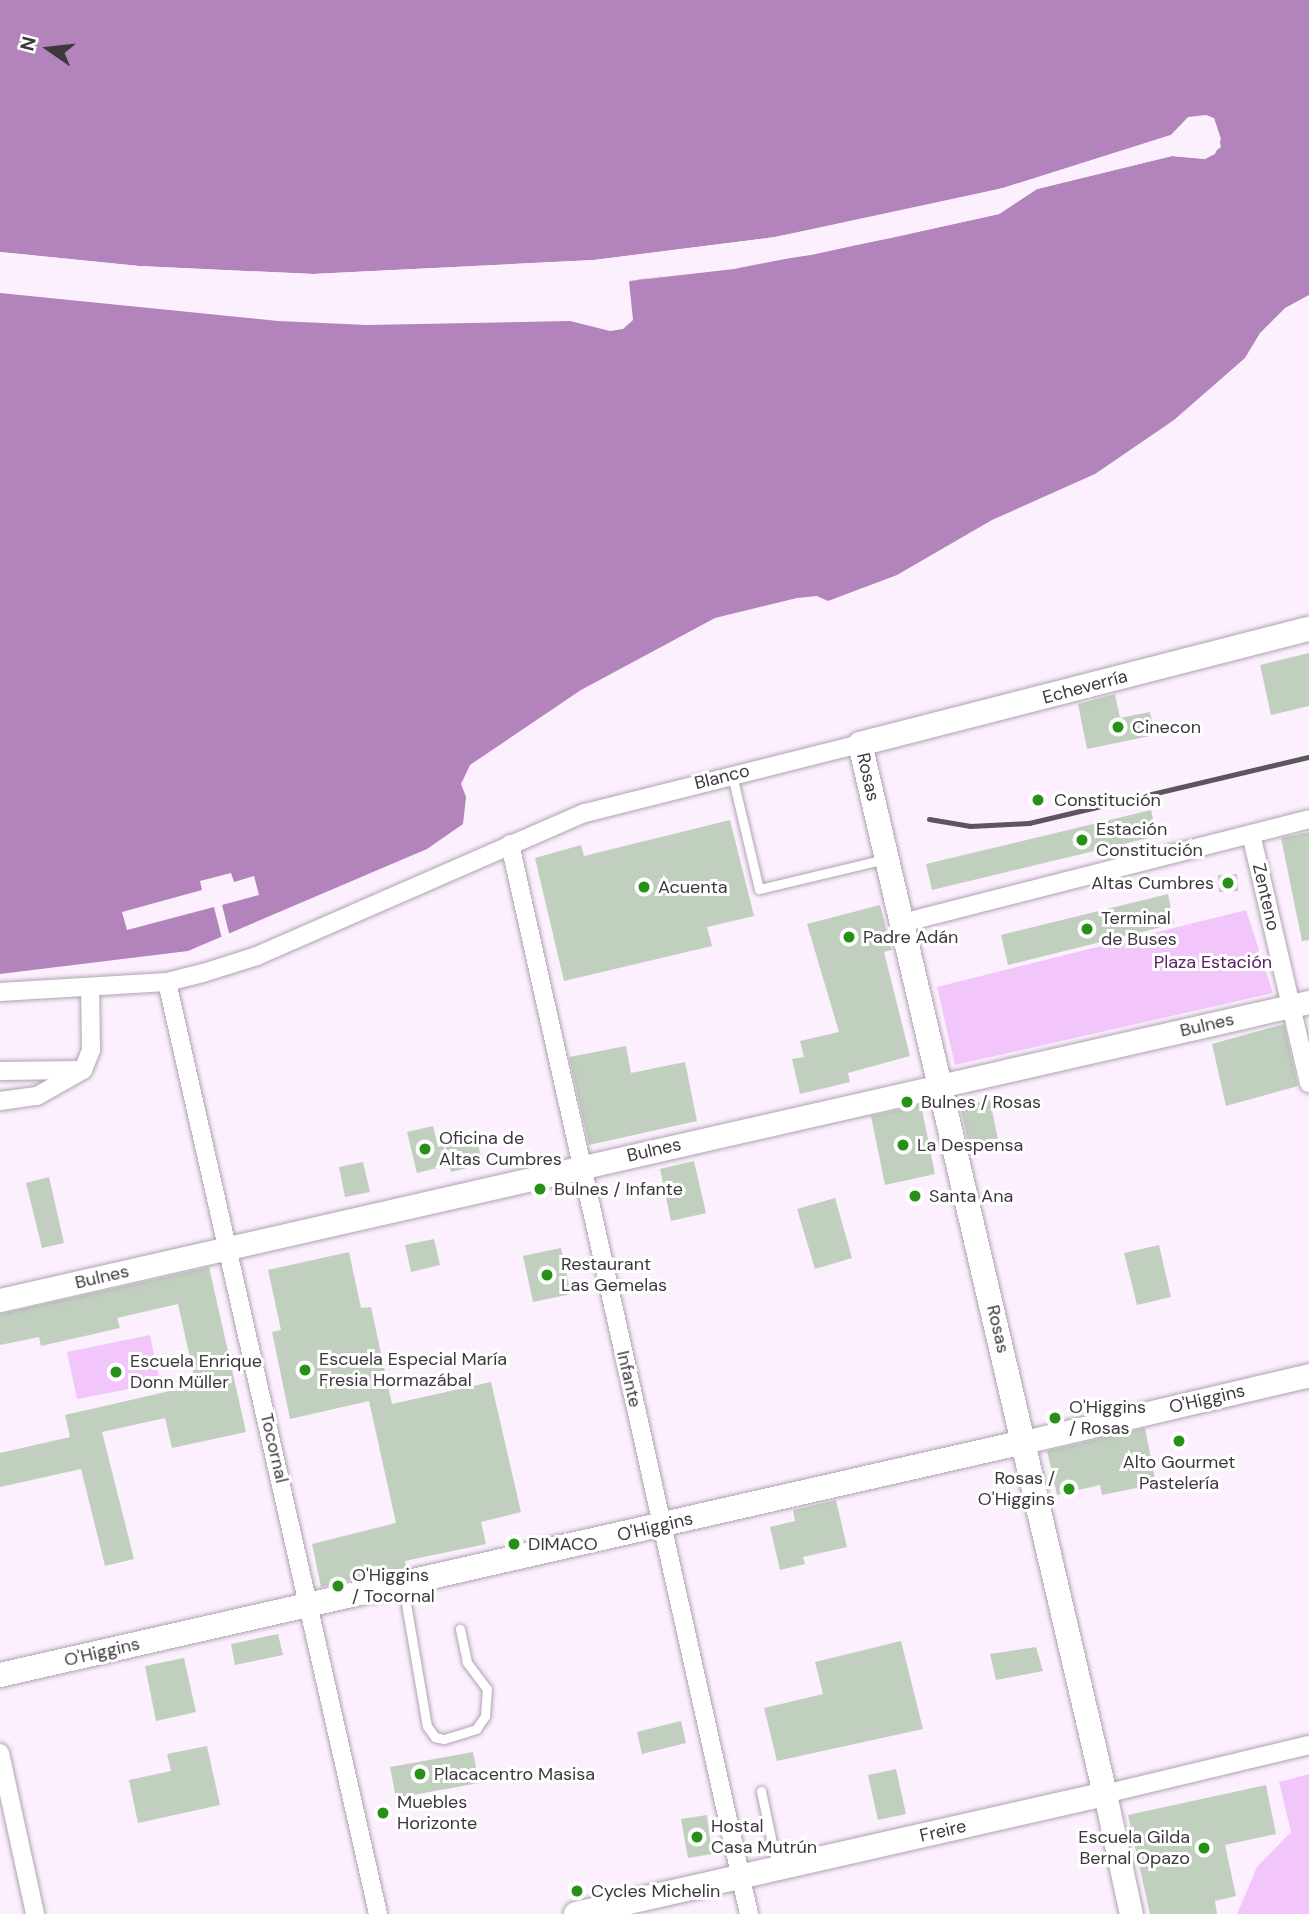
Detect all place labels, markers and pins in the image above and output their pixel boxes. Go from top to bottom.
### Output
place label: Cinecon [1132,716,1201,738]
marker: Cinecon [1110,719,1126,735]
place label: Constitución [1054,789,1161,811]
marker: Constitución [1028,790,1048,810]
place label: Estación Constitución [1096,819,1203,862]
marker: Estación Constitución [1074,832,1090,848]
place label: Altas Cumbres [1091,872,1214,894]
marker: Altas Cumbres [1220,875,1236,891]
place label: Acuenta [658,876,727,898]
marker: Acuenta [636,879,652,895]
place label: Terminal de Buses [1101,908,1177,950]
marker: Terminal de Buses [1079,921,1095,937]
place label: Padre Adán [863,926,958,948]
marker: Padre Adán [841,929,857,945]
place label: Bulnes / Rosas [921,1091,1041,1113]
marker: Bulnes / Rosas [899,1094,915,1110]
place label: Oficina de Altas Cumbres [439,1128,562,1170]
place label: La Despensa [917,1134,1023,1156]
marker: La Despensa [895,1137,911,1153]
marker: Oficina de Altas Cumbres [417,1141,433,1157]
place label: Bulnes / Infante [554,1178,683,1200]
marker: Bulnes / Infante [532,1181,548,1197]
place label: Santa Ana [929,1185,1013,1207]
marker: Santa Ana [907,1188,923,1204]
place label: Restaurant Las Gemelas [561,1254,667,1296]
marker: Restaurant Las Gemelas [539,1267,555,1283]
place label: Escuela Especial María Fresia Hormazábal [319,1349,507,1392]
place label: Escuela Enrique Donn Müller [130,1351,262,1394]
marker: Escuela Especial María Fresia Hormazábal [297,1362,313,1378]
marker: Escuela Enrique Donn Müller [108,1364,124,1380]
place label: O'Higgins / Rosas [1069,1397,1146,1440]
marker: O'Higgins / Rosas [1047,1410,1063,1426]
marker: Alto Gourmet Pastelería [1171,1433,1187,1449]
place label: Alto Gourmet Pastelería [1123,1452,1235,1494]
place label: Rosas / O'Higgins [978,1468,1055,1510]
marker: Rosas / O'Higgins [1061,1481,1077,1497]
place label: DIMACO [528,1533,598,1555]
marker: DIMACO [506,1536,522,1552]
place label: O'Higgins / Tocornal [352,1565,435,1608]
marker: O'Higgins / Tocornal [330,1578,346,1594]
place label: Placacentro Masisa [434,1763,595,1785]
marker: Placacentro Masisa [412,1766,428,1782]
place label: Muebles Horizonte [397,1792,477,1834]
marker: Muebles Horizonte [375,1805,391,1821]
place label: Hostal Casa Mutrún [711,1816,817,1858]
place label: Escuela Gilda Bernal Opazo [1078,1827,1190,1870]
marker: Hostal Casa Mutrún [689,1829,705,1845]
marker: Escuela Gilda Bernal Opazo [1196,1840,1212,1856]
place label: Cycles Michelin [591,1880,720,1902]
marker: Cycles Michelin [569,1883,585,1899]

